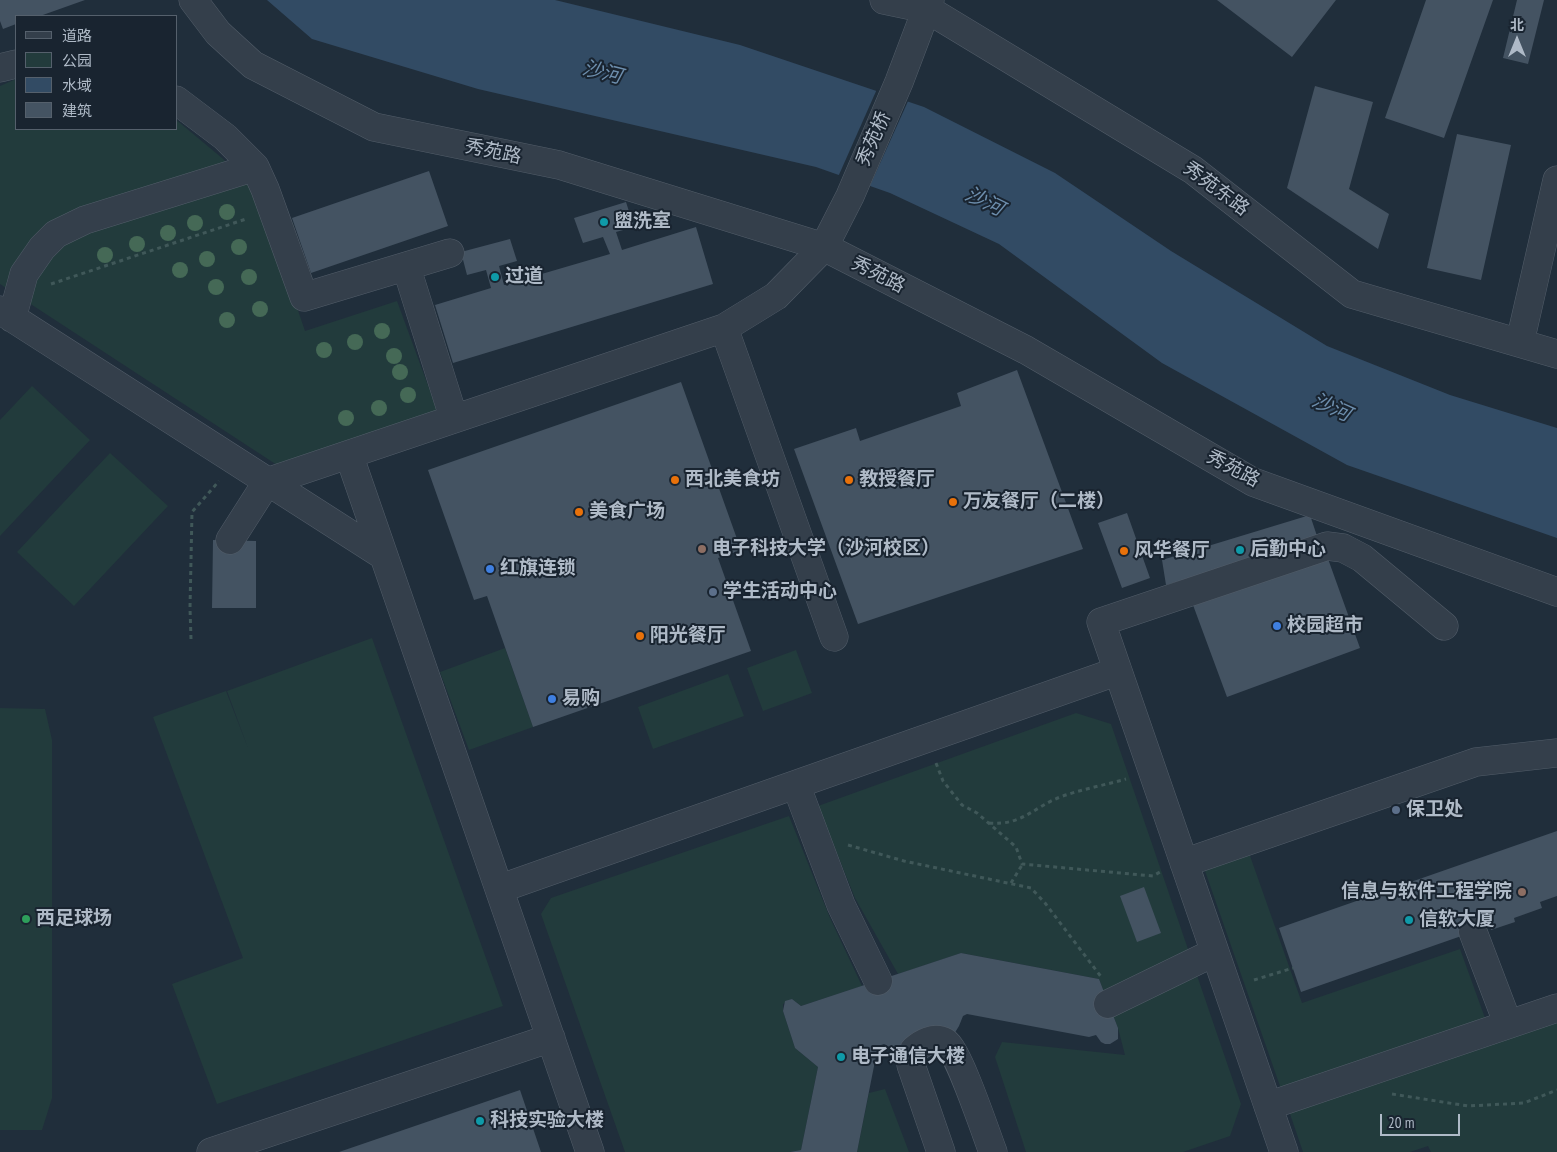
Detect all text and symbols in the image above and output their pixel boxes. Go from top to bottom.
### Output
legend [15,15,178,130]
north arrow [1492,15,1542,65]
text: 北 [1510,16,1524,34]
text: 道路 [62,26,92,45]
text: 公园 [62,51,92,70]
water label: 沙河 [580,57,624,89]
text: 水域 [62,76,92,95]
text: 建筑 [62,101,92,120]
street label: 秀苑桥 [852,108,896,170]
street label: 秀苑路 [463,135,523,169]
street label: 秀苑东路 [1179,157,1253,221]
water label: 沙河 [961,182,1007,222]
place label: 盥洗室 [614,211,671,233]
marker: 盥洗室 [598,216,610,228]
street label: 秀苑路 [847,252,909,298]
place label: 过道 [505,266,543,288]
marker: 过道 [489,271,501,283]
water label: 沙河 [1308,389,1354,427]
street label: 秀苑路 [1202,446,1264,492]
place label: 西北美食坊 [685,469,780,491]
place label: 教授餐厅 [859,469,935,491]
marker: 西北美食坊 [669,474,681,486]
marker: 教授餐厅 [843,474,855,486]
place label: 万友餐厅（二楼） [963,491,1115,513]
marker: 万友餐厅（二楼） [947,496,959,508]
place label: 美食广场 [589,501,665,523]
marker: 美食广场 [573,506,585,518]
place label: 电子科技大学（沙河校区） [712,538,940,560]
place label: 后勤中心 [1250,539,1326,561]
place label: 风华餐厅 [1134,540,1210,562]
marker: 电子科技大学（沙河校区） [696,543,708,555]
marker: 后勤中心 [1234,544,1246,556]
marker: 风华餐厅 [1118,545,1130,557]
place label: 红旗连锁 [500,558,576,580]
marker: 红旗连锁 [484,563,496,575]
place label: 学生活动中心 [723,581,837,603]
marker: 学生活动中心 [707,586,719,598]
place label: 校园超市 [1287,615,1363,637]
marker: 校园超市 [1271,620,1283,632]
place label: 阳光餐厅 [650,625,726,647]
marker: 阳光餐厅 [634,630,646,642]
place label: 易购 [562,688,600,710]
marker: 易购 [546,693,558,705]
place label: 保卫处 [1406,799,1463,821]
marker: 保卫处 [1390,804,1402,816]
place label: 信息与软件工程学院 [1341,881,1512,903]
marker: 信息与软件工程学院 [1516,886,1528,898]
place label: 西足球场 [36,908,112,930]
place label: 信软大厦 [1419,909,1495,931]
marker: 西足球场 [20,913,32,925]
marker: 信软大厦 [1403,914,1415,926]
place label: 电子通信大楼 [851,1046,965,1068]
marker: 电子通信大楼 [835,1051,847,1063]
scale bar [1382,1104,1462,1136]
place label: 科技实验大楼 [490,1110,604,1132]
text: 20 m [1388,1113,1414,1132]
marker: 科技实验大楼 [474,1115,486,1127]

